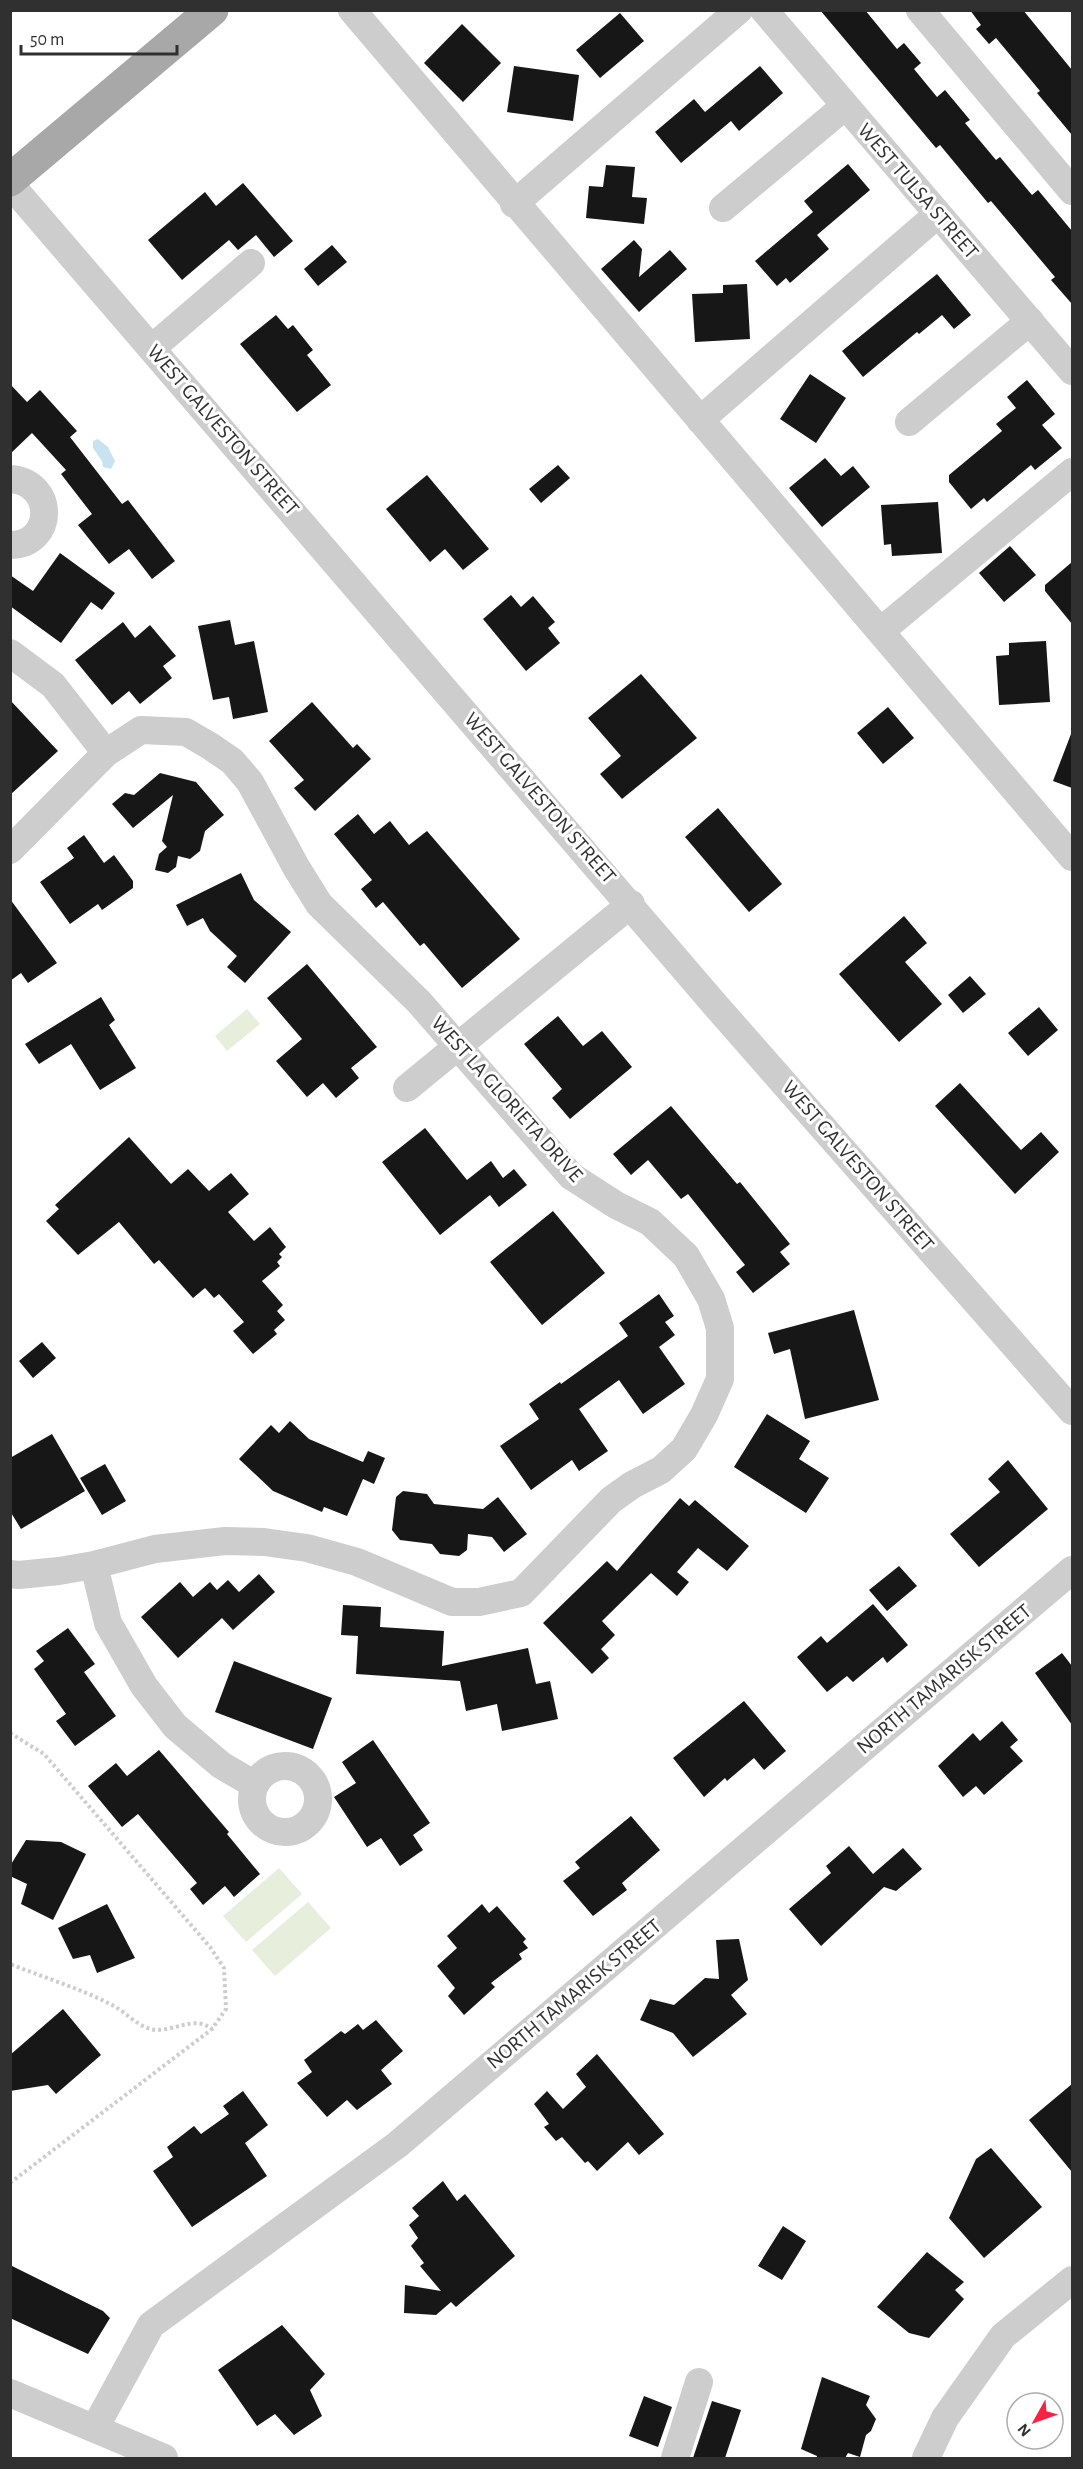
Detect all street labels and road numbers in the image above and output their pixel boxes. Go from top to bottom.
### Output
street label: WEST TULSA STREET [854,119,982,263]
street label: WEST GALVESTON STREET [143,341,303,519]
street label: WEST GALVESTON STREET [460,709,620,887]
street label: WEST LA GLORIETA DRIVE [427,1012,587,1186]
street label: WEST GALVESTON STREET [778,1077,938,1255]
street label: NORTH TAMARISK STREET [853,1600,1035,1758]
street label: NORTH TAMARISK STREET [483,1915,665,2073]

